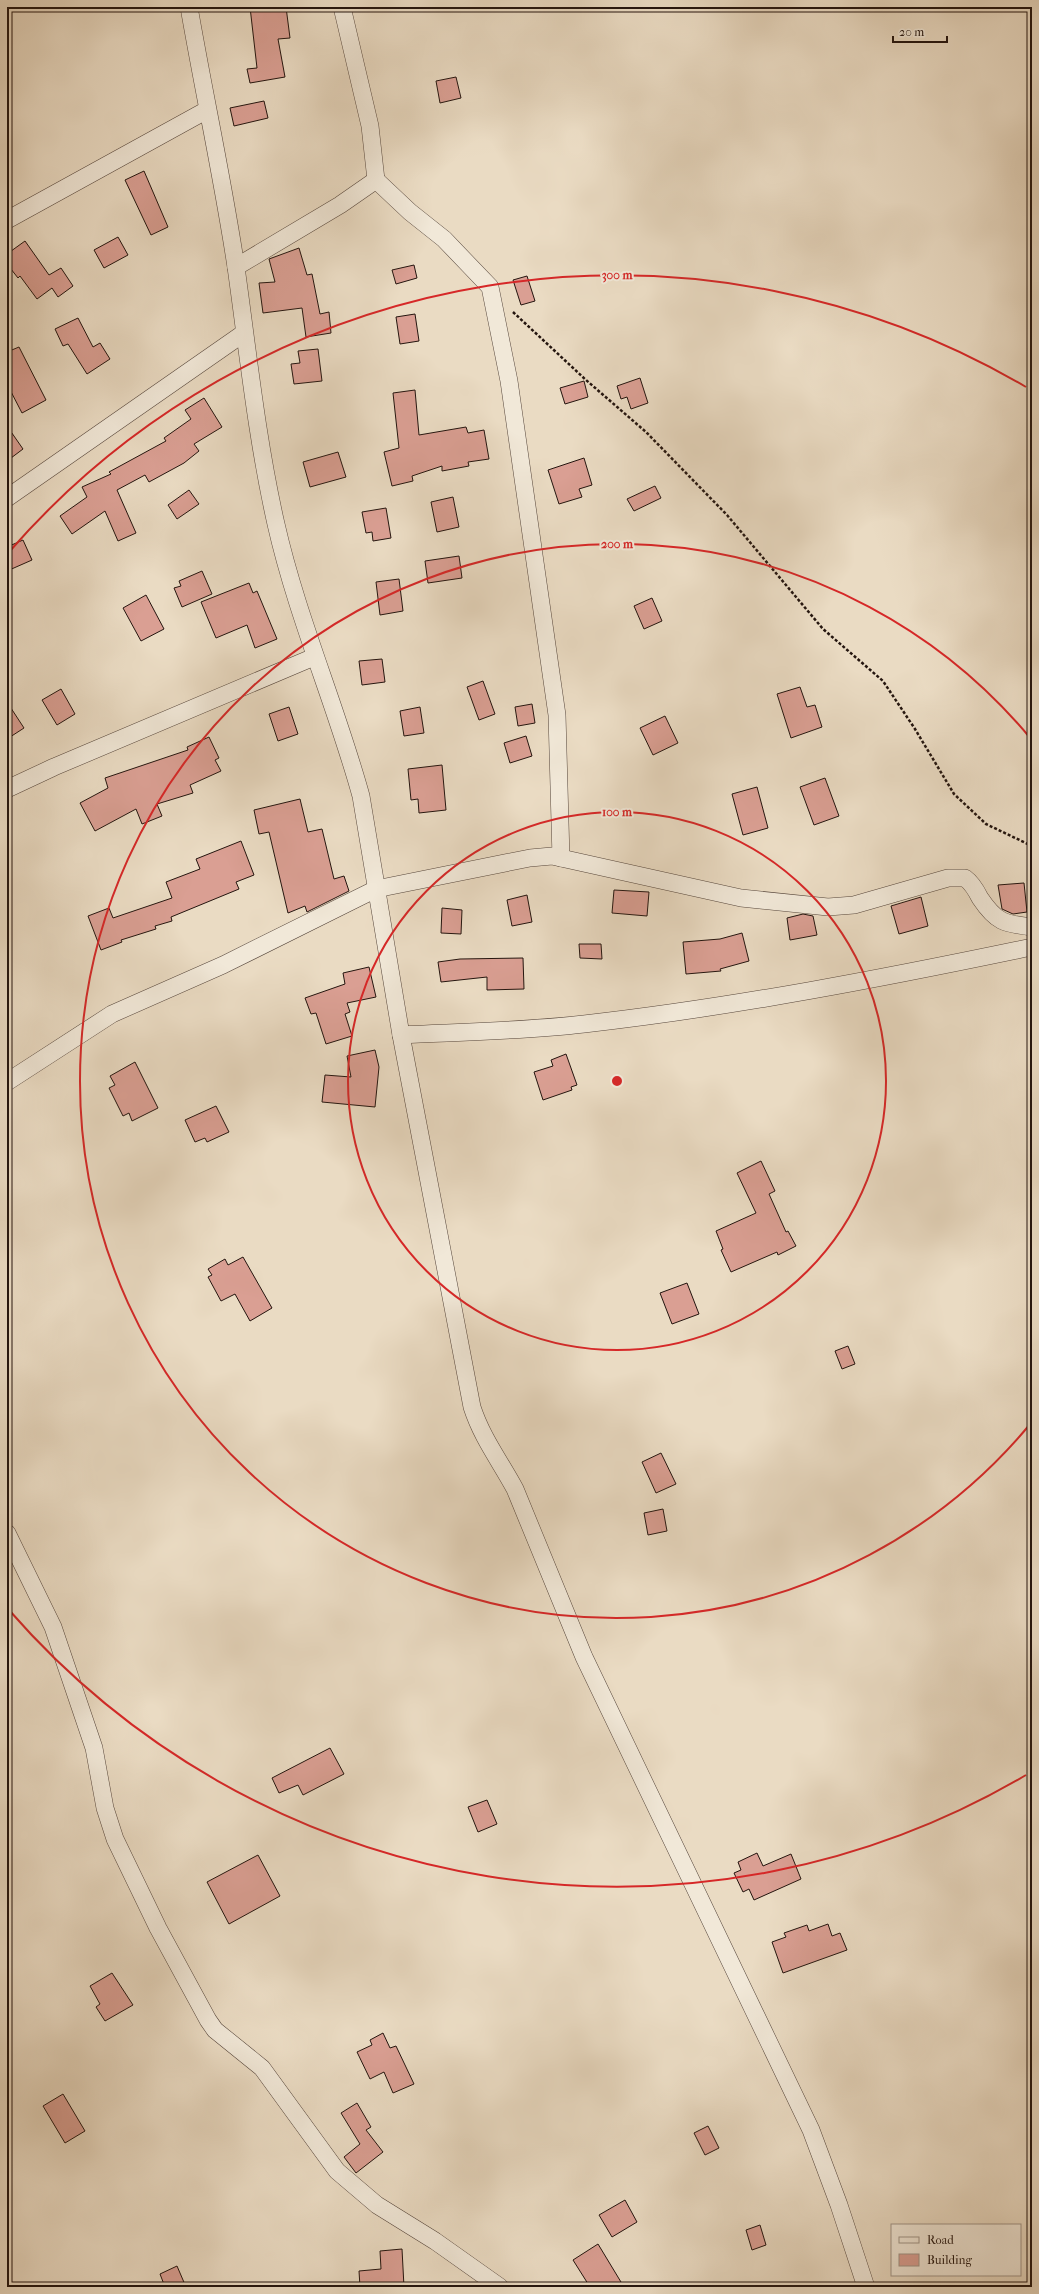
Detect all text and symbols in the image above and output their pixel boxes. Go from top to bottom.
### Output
scale bar [893,18,947,44]
text: 20 m [899,25,924,39]
text: 300 m [602,268,633,283]
text: 200 m [601,537,634,551]
text: 100 m [602,805,633,819]
centre of rings [610,1074,624,1088]
legend [891,2224,1021,2276]
text: Road [927,2233,954,2247]
text: Building [927,2253,972,2267]

